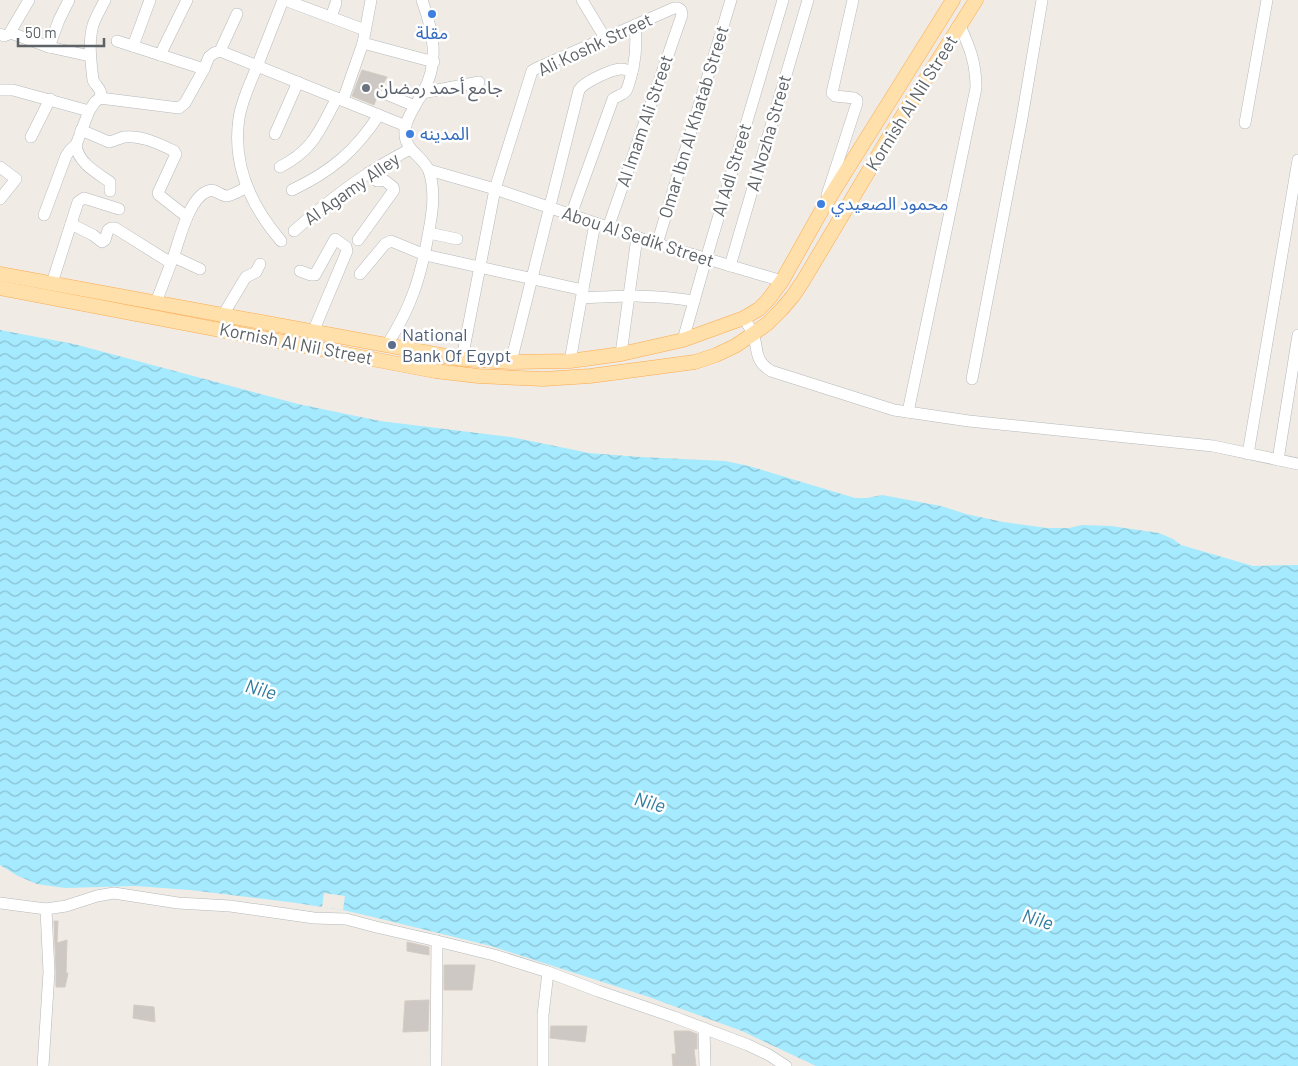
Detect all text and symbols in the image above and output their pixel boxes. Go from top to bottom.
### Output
marker: مقلة [426,8,438,20]
street label: Ali Koshk Street [534,8,655,80]
scale bar [18,15,104,47]
place label: مقلة [416,21,448,43]
text: 50 m [25,23,57,41]
street label: Omar Ibn Al Khatab Street [653,23,733,221]
street label: Kornish Al Nil Street [861,31,962,174]
street label: Al Imam Ali Street [611,52,677,190]
street label: Al Nozha Street [741,72,795,194]
place label: جامع أحمد رمضان [376,76,503,102]
marker: جامع أحمد رمضان [360,82,372,94]
street label: Al Adl Street [706,121,756,219]
place label: المدينه [420,122,469,144]
marker: المدينه [404,128,416,140]
street label: Al Agamy Alley [299,147,403,229]
place label: محمود الصعيدي [831,192,948,217]
marker: محمود الصعيدي [815,198,827,210]
street label: Abou Al Sedik Street [559,201,717,271]
street label: Kornish Al Nil Street [218,317,375,369]
place label: National Bank Of Egypt [402,323,511,366]
marker: National Bank Of Egypt [386,339,398,351]
water label: Nile [243,673,279,704]
water label: Nile [632,786,668,817]
water label: Nile [1020,903,1057,934]

